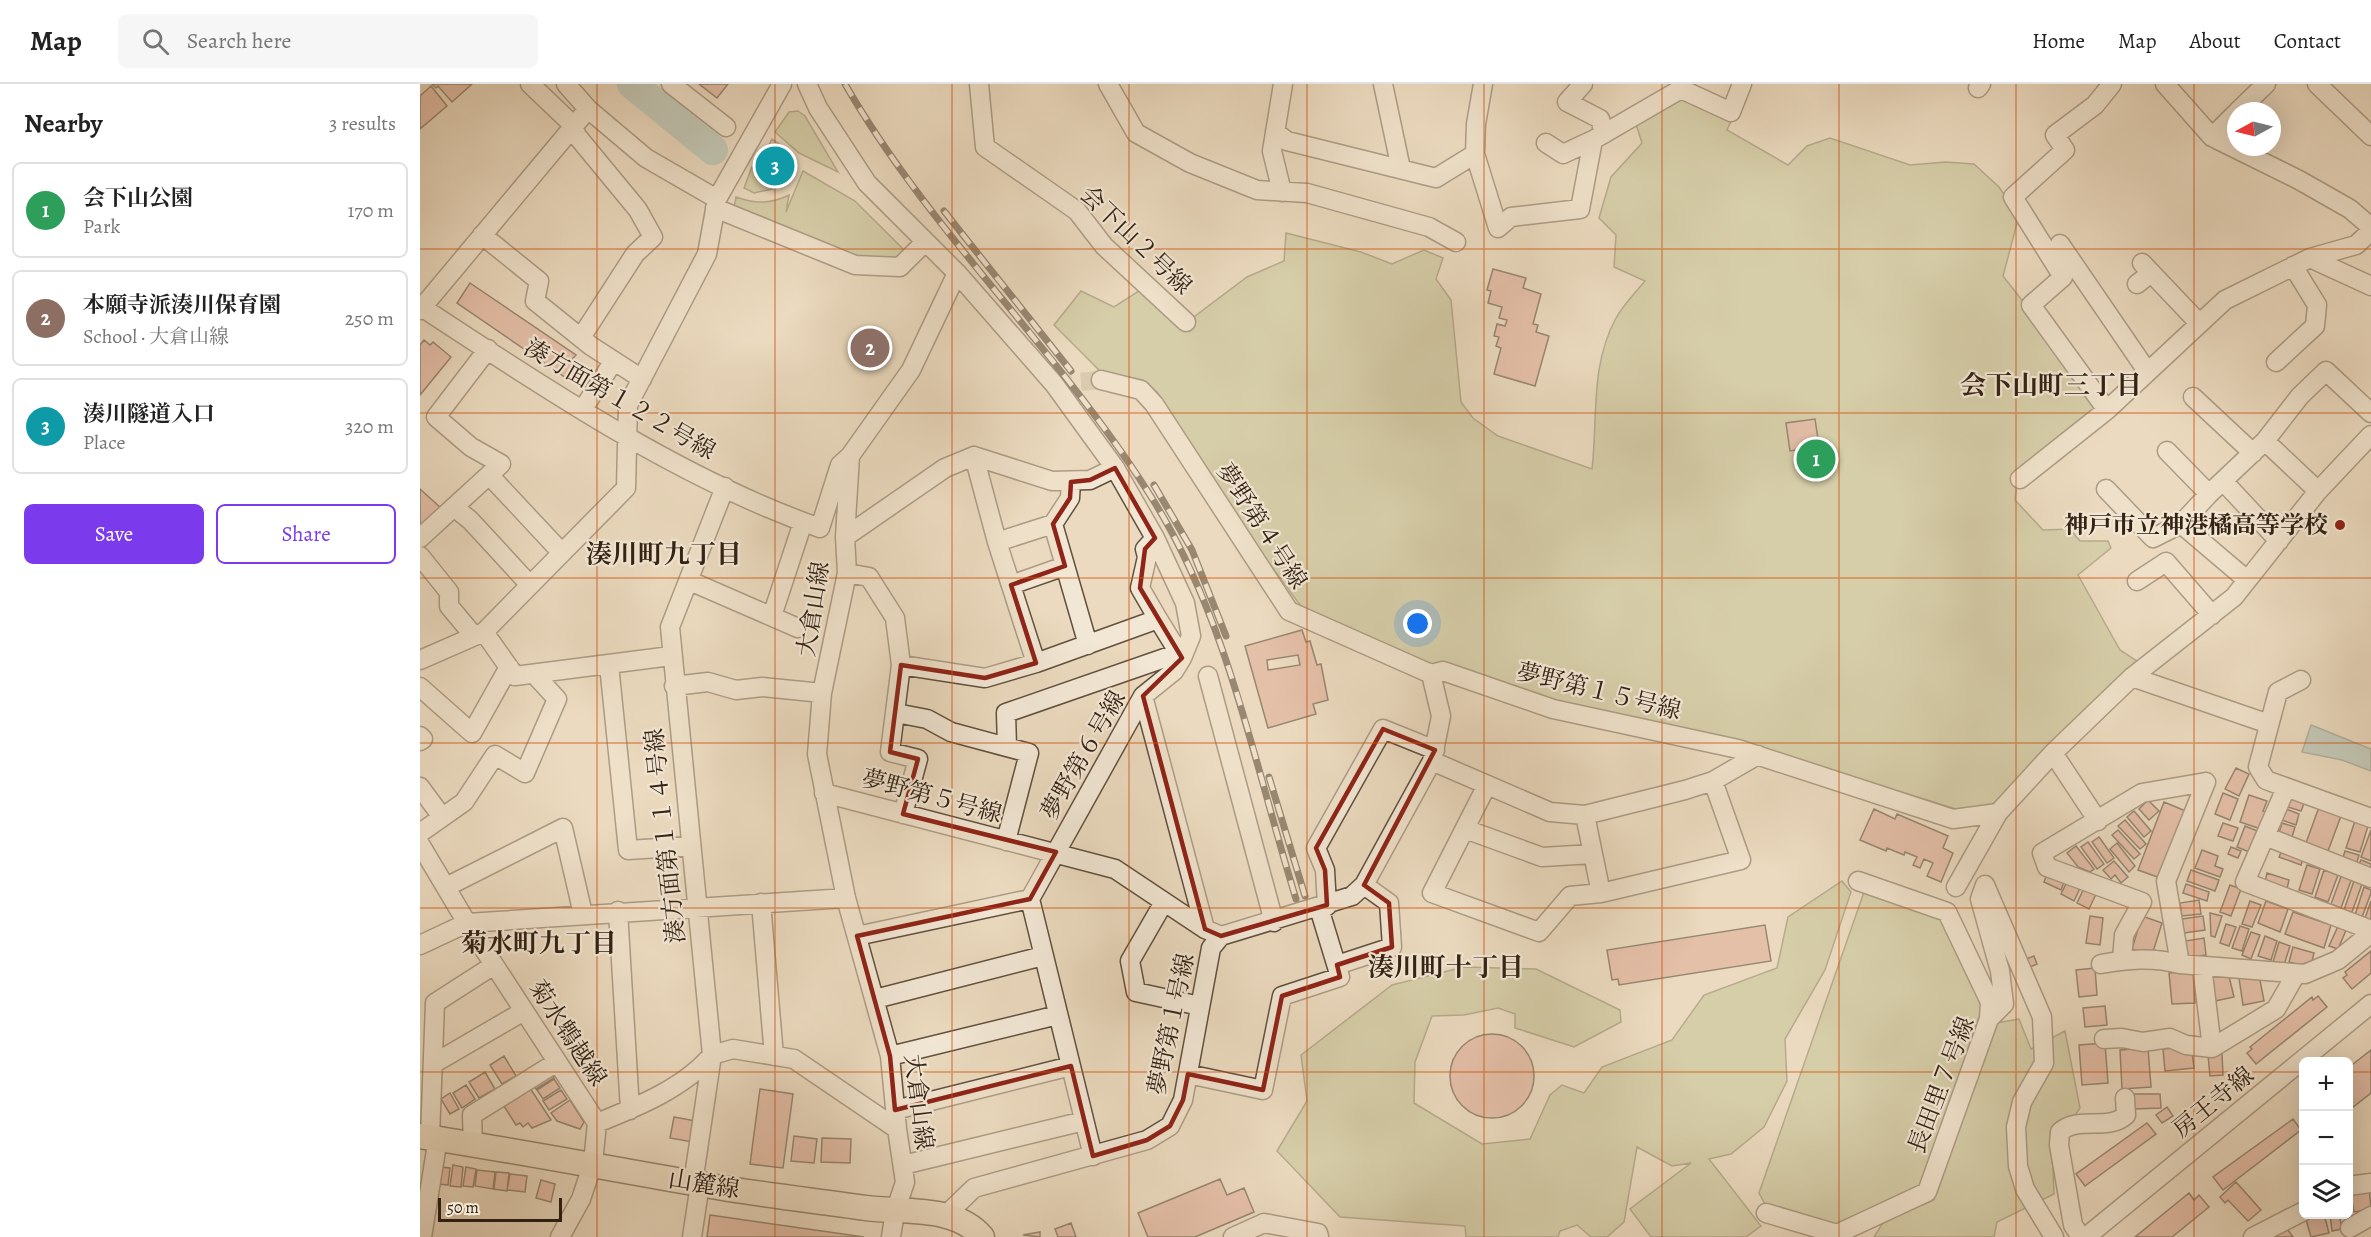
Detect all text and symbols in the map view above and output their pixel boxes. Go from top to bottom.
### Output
search box [118,14,538,68]
text: Map [30,22,82,60]
icon: search [139,25,172,58]
text: Search here [187,26,291,56]
text: Home [2032,27,2085,55]
text: Map [2118,27,2156,55]
text: About [2189,27,2241,55]
text: Contact [2274,27,2341,55]
north arrow [2227,102,2281,156]
text: Nearby [24,106,103,141]
text: 3 results [329,110,396,137]
pin: 3 [756,144,794,188]
street label: 会下山２号線 [1073,178,1199,302]
text: 会下山公園 [83,183,193,213]
text: 1 [42,197,49,224]
text: 170 m [348,197,394,224]
text: Park [83,213,121,240]
text: 本願寺派湊川保育園 [83,290,281,320]
text: 2 [41,305,50,332]
text: 250 m [345,305,394,332]
text: School · 大倉山線 [83,323,229,350]
pin: 2 [850,326,890,370]
street label: 湊方面第１２２号線 [518,331,722,467]
district label: 会下山町三丁目 [1960,368,2142,403]
text: 湊川隧道入口 [83,399,215,429]
text: 3 [41,413,50,440]
text: 320 m [345,413,394,440]
text: Place [83,429,125,456]
pin: 1 [1796,436,1836,482]
street label: 夢野第４号線 [1209,457,1315,595]
button: Save [24,504,204,564]
button: Share [216,504,396,564]
place label: 神戸市立神港橘高等学校 [2064,509,2328,541]
marker: 神戸市立神港橘高等学校 [2333,518,2347,532]
district label: 湊川町九丁目 [586,537,742,572]
street label: 大倉山線 [790,559,836,659]
your location [1403,609,1432,638]
street label: 夢野第１５号線 [1514,655,1684,727]
street label: 夢野第６号線 [1033,685,1133,825]
street label: 湊方面第１１４号線 [638,727,692,945]
street label: 夢野第５号線 [858,762,1006,830]
district label: 菊水町九丁目 [461,926,617,961]
street label: 夢野第１号線 [1140,950,1202,1098]
district label: 湊川町十丁目 [1368,950,1524,985]
street label: 菊水鵯越線 [522,974,614,1092]
street label: 長田里７号線 [1900,1012,1982,1158]
street label: 大倉山線 [897,1052,941,1152]
map controls [2299,1057,2353,1219]
button: + [2299,1057,2353,1111]
street label: 房王寺線 [2166,1059,2260,1145]
button: − [2299,1111,2353,1165]
street label: 山麓線 [666,1163,742,1205]
button: layers [2299,1165,2353,1219]
scale bar [438,1195,562,1222]
text: 50 m [447,1197,479,1219]

